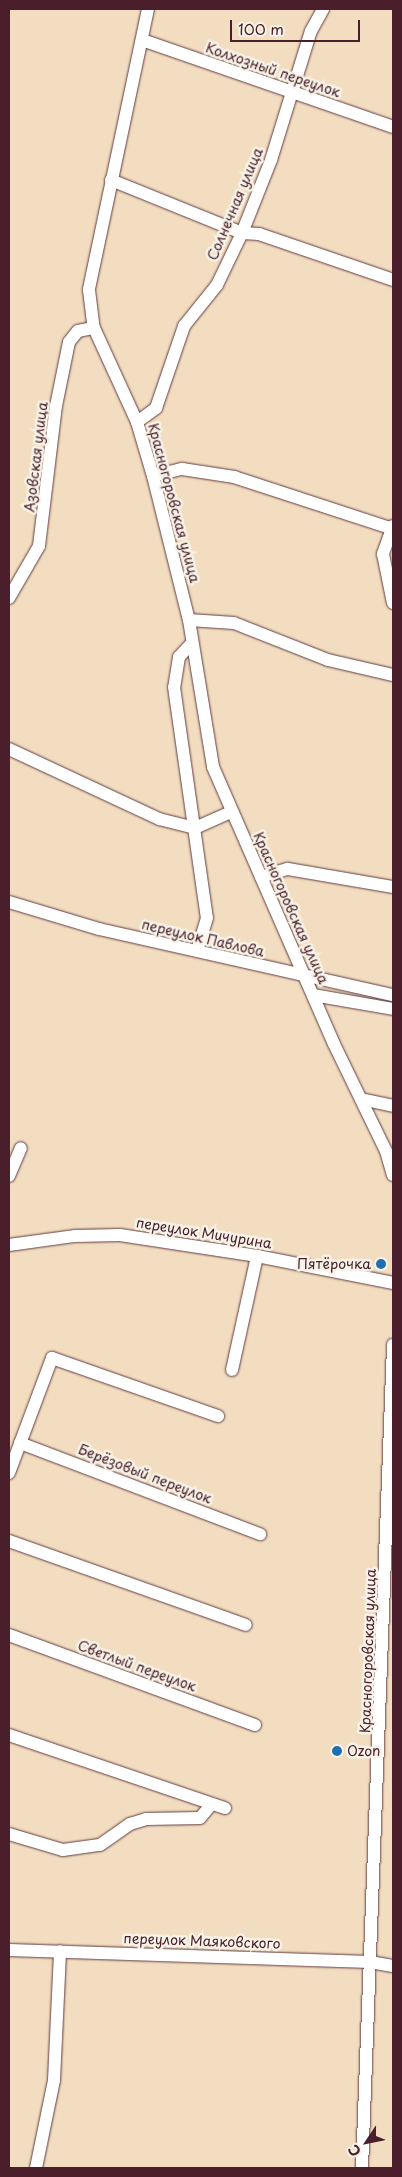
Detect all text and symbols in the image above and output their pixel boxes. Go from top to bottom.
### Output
scale bar [232,10,362,42]
text: 100 m [238,17,284,40]
street label: Колхозный переулок [203,39,343,101]
street label: Солнечная улица [204,145,266,263]
street label: Азовская улица [21,401,51,513]
street label: Красногоровская улица [145,421,203,585]
street label: Красногоровская улица [250,829,332,987]
street label: переулок Павлова [140,916,266,960]
street label: переулок Мичурина [134,1214,274,1252]
place label: Пятёрочка [297,1256,371,1272]
marker: Пятёрочка [375,1258,387,1270]
street label: Берёзовый переулок [76,1441,214,1507]
street label: Красногоровская улица [357,1568,379,1734]
street label: Светлый переулок [75,1637,199,1695]
place label: Ozon [347,1743,380,1759]
marker: Ozon [331,1745,343,1757]
street label: переулок Маяковского [123,1930,281,1952]
north arrow [342,2117,392,2167]
text: С [343,2140,366,2161]

